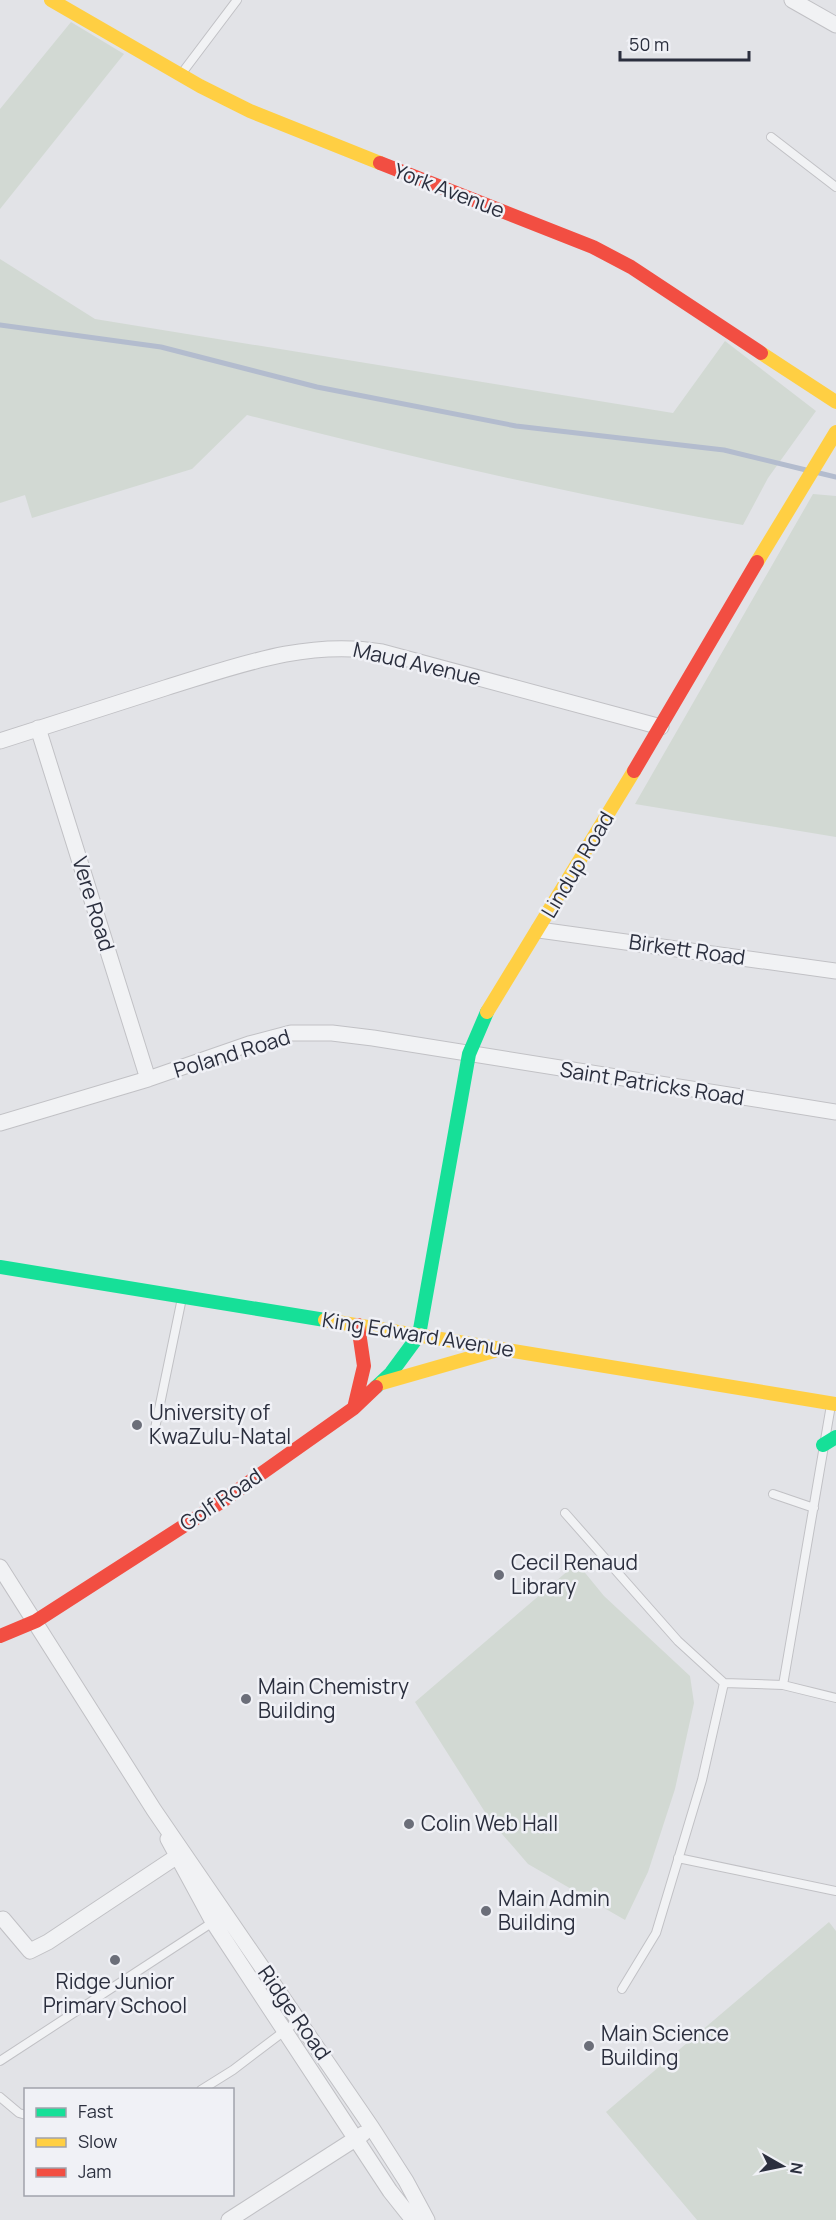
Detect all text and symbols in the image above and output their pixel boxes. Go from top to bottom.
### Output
scale bar [620,24,749,62]
text: 50 m [629,32,669,56]
street label: York Avenue [390,156,509,224]
street label: Maud Avenue [351,635,484,691]
street label: Lindup Road [534,806,620,923]
street label: Vere Road [66,853,122,954]
street label: Birkett Road [627,927,747,971]
street label: Poland Road [170,1022,293,1084]
street label: Saint Patricks Road [558,1055,746,1111]
street label: King Edward Avenue [320,1305,516,1363]
place label: University of KwaZulu-Natal [149,1398,291,1450]
marker: University of KwaZulu-Natal [130,1418,144,1432]
street label: Golf Road [174,1461,267,1537]
place label: Cecil Renaud Library [511,1548,638,1600]
marker: Cecil Renaud Library [492,1568,506,1582]
place label: Main Chemistry Building [258,1672,409,1724]
marker: Main Chemistry Building [239,1692,253,1706]
place label: Colin Web Hall [421,1809,558,1837]
marker: Colin Web Hall [402,1817,416,1831]
place label: Main Admin Building [498,1884,610,1936]
marker: Main Admin Building [479,1904,493,1918]
marker: Ridge Junior Primary School [108,1953,122,1967]
street label: Ridge Road [252,1960,338,2065]
place label: Ridge Junior Primary School [43,1967,187,2019]
place label: Main Science Building [601,2019,729,2071]
marker: Main Science Building [582,2039,596,2053]
legend [24,2088,234,2196]
text: Fast [78,2099,113,2123]
text: Slow [78,2129,118,2153]
north arrow [752,2136,812,2196]
text: Jam [78,2159,112,2183]
text: N [785,2161,809,2176]

